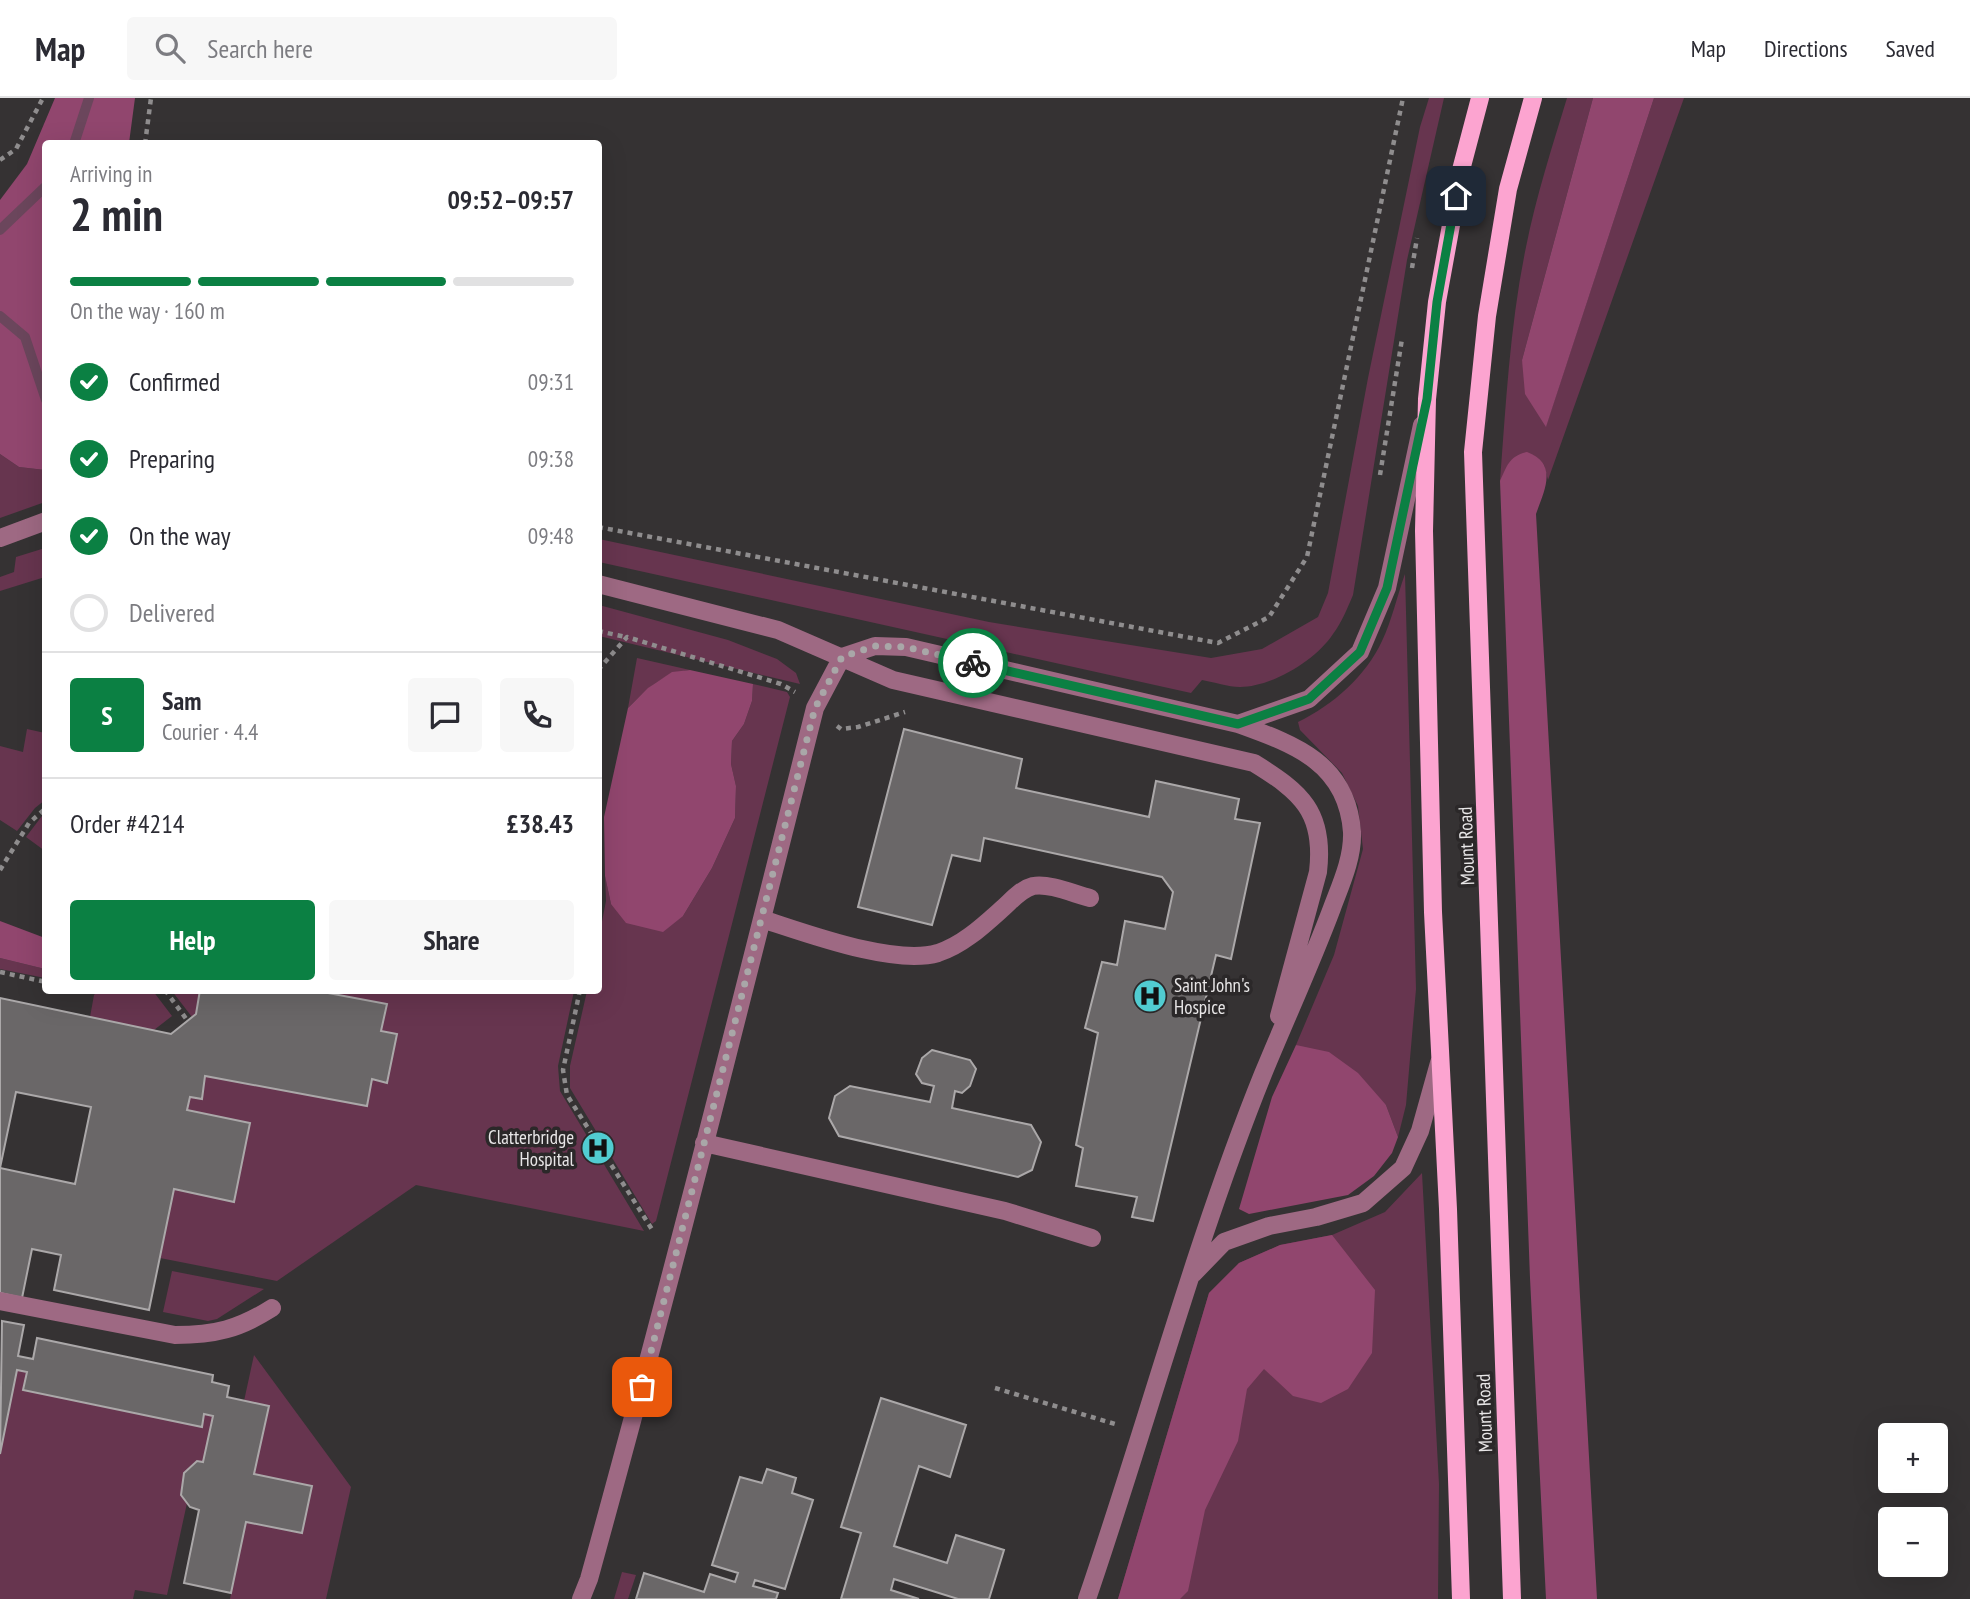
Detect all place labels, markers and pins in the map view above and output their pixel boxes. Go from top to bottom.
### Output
pin [1426,166,1486,226]
place label: Saint John's Hospice [1174,973,1250,1019]
hospital icon: Saint John's Hospice [1131,977,1169,1015]
place label: Clatterbridge Hospital [488,1125,575,1171]
hospital icon: Clatterbridge Hospital [579,1129,617,1167]
pin [612,1357,672,1417]

